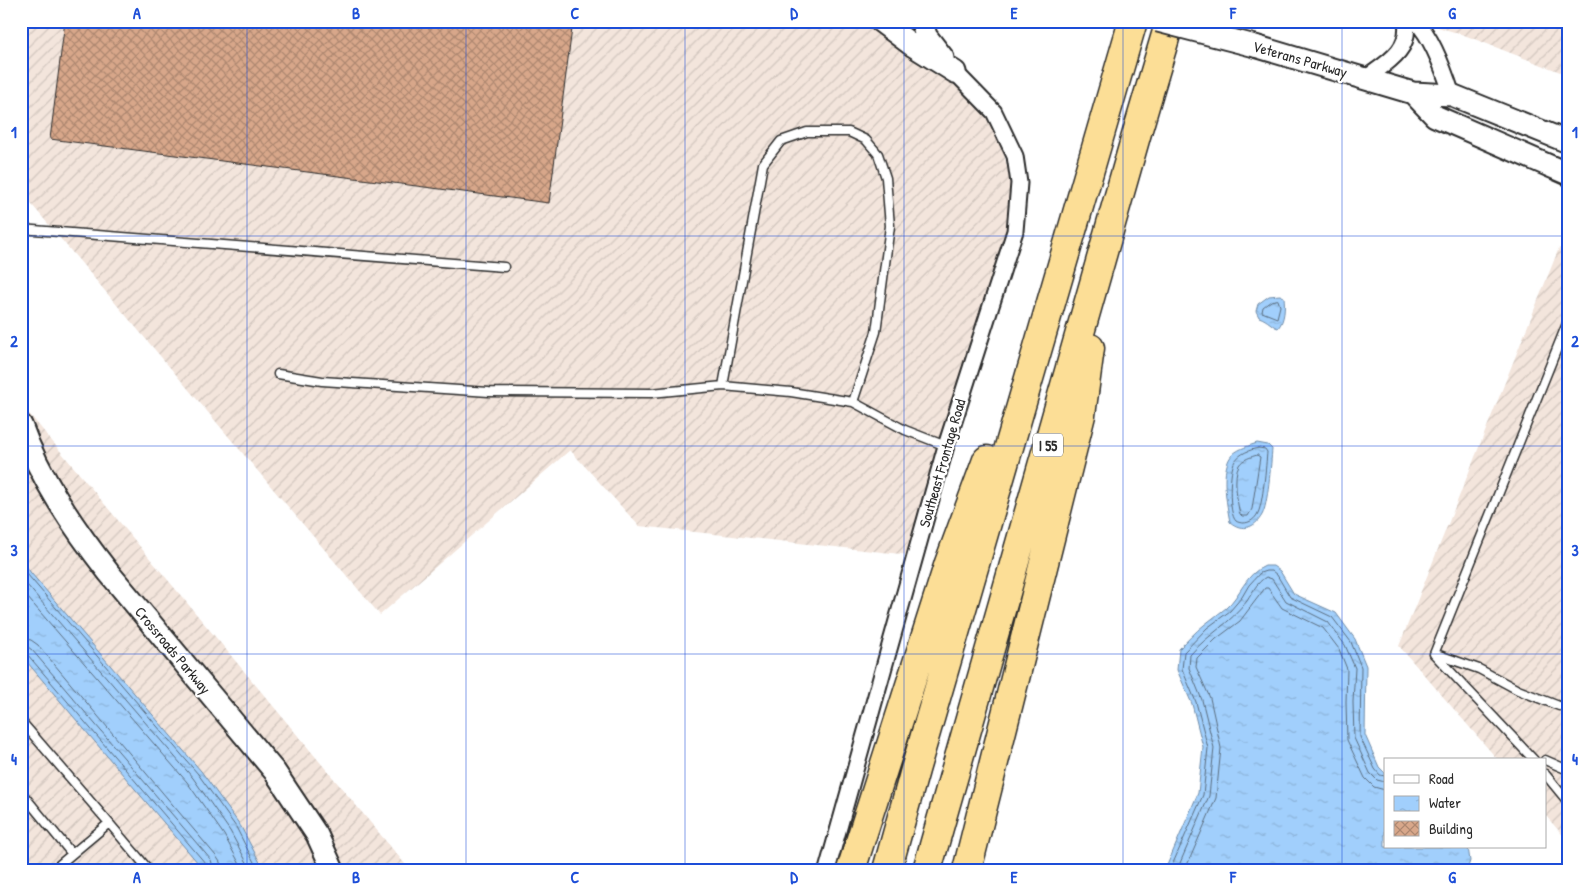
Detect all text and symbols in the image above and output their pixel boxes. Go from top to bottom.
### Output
text: A [133,2,141,24]
text: B [352,2,360,24]
text: C [571,2,580,24]
text: D [790,2,798,24]
text: E [1010,2,1018,24]
text: F [1229,2,1237,24]
text: G [1448,2,1456,24]
street label: Veterans Parkway [1250,35,1350,83]
text: 1 [11,121,17,143]
text: 1 [1572,121,1578,143]
text: 2 [10,330,18,352]
text: 2 [1571,330,1579,352]
street label: Southeast Frontage Road [914,396,970,530]
road number: I 55 [1033,434,1063,456]
text: 3 [10,539,18,561]
text: 3 [1571,539,1579,561]
street label: Crossroads Parkway [130,602,216,698]
text: 4 [11,748,17,770]
text: 4 [1572,748,1578,770]
legend [1384,758,1546,848]
text: Road [1429,768,1454,789]
text: Water [1429,792,1461,813]
text: Building [1429,818,1473,839]
text: A [133,866,141,888]
text: B [352,866,360,888]
text: C [571,866,580,888]
text: D [790,866,798,888]
text: E [1010,866,1018,888]
text: F [1229,866,1237,888]
text: G [1448,866,1456,888]

